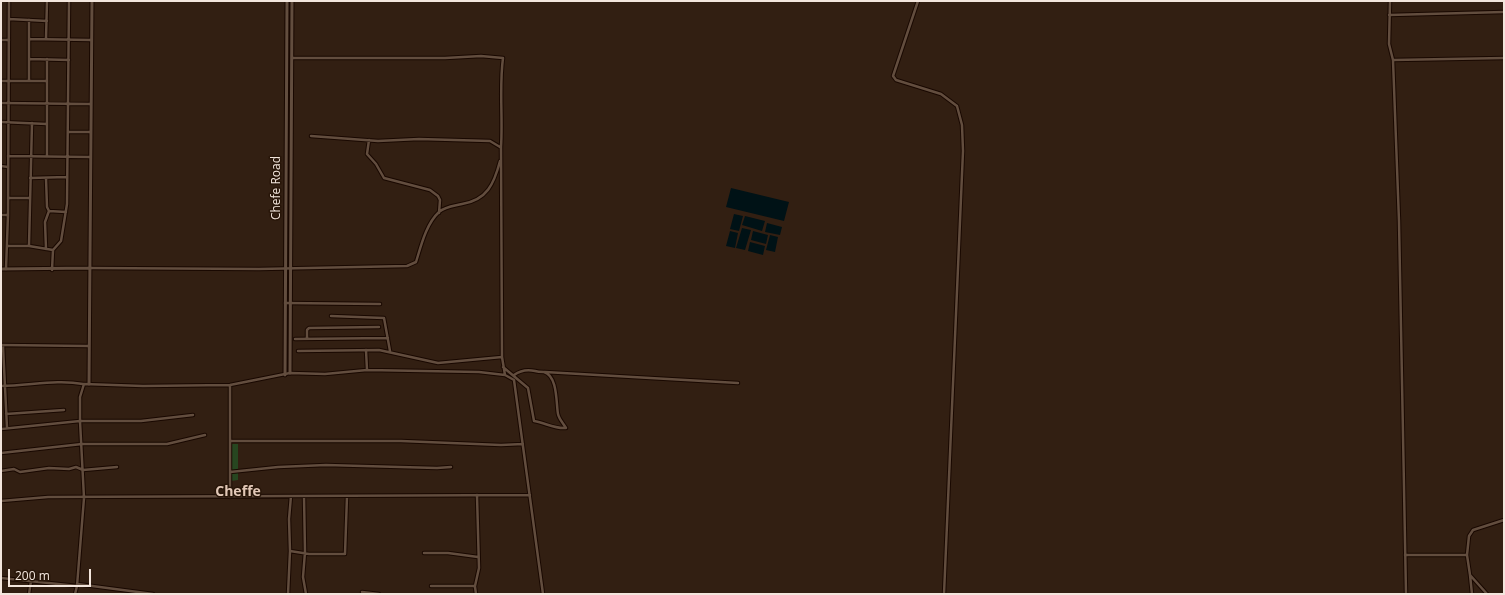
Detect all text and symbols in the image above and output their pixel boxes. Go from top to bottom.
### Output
street label: Chefe Road [270,156,284,220]
district label: Cheffe [215,484,261,500]
scale bar [10,561,93,587]
text: 200 m [15,567,50,584]

